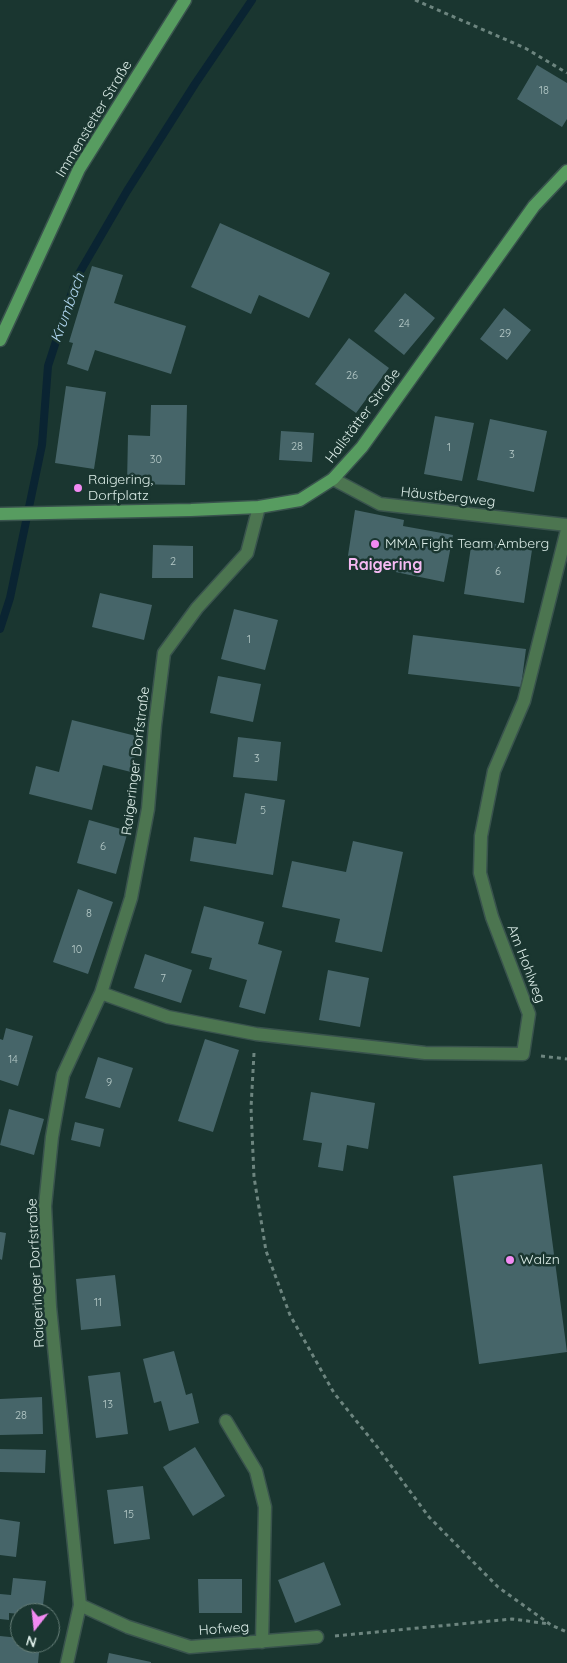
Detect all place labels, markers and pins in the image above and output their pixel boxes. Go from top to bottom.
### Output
place label: Raigering, Dorfplatz [88,472,153,504]
marker: Raigering, Dorfplatz [72,482,84,494]
place label: MMA Fight Team Amberg [385,536,549,552]
marker: MMA Fight Team Amberg [369,538,381,550]
place label: Walzn [520,1252,560,1268]
marker: Walzn [504,1254,516,1266]

